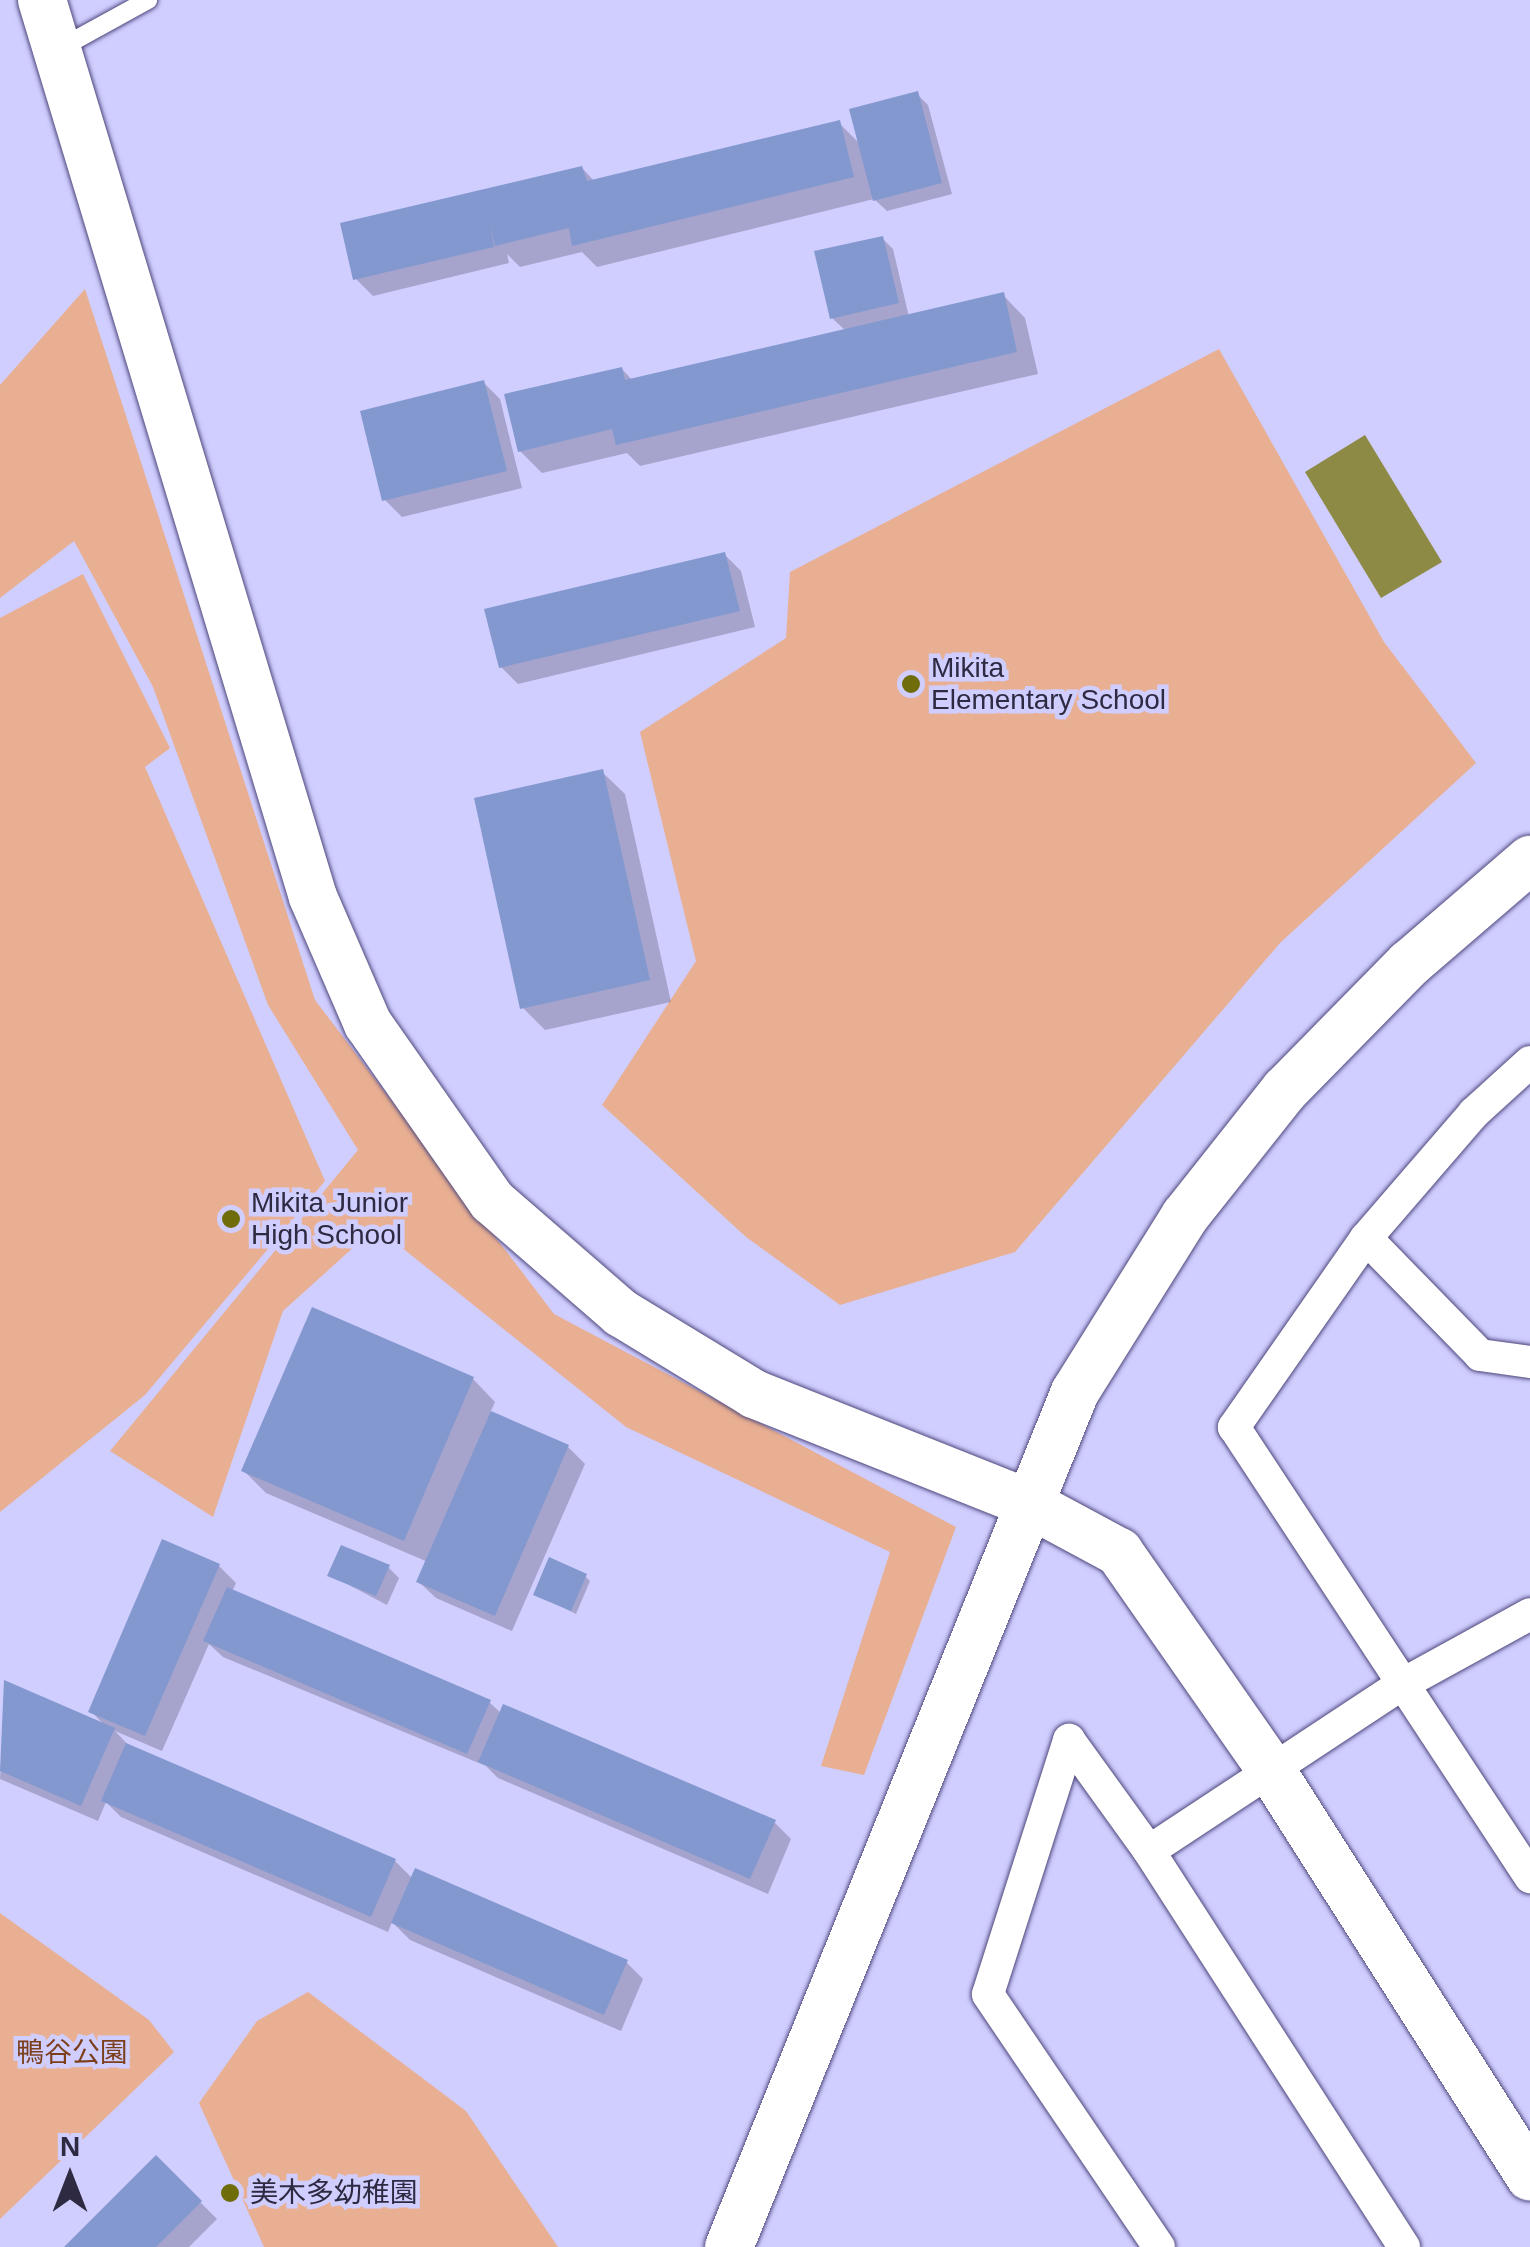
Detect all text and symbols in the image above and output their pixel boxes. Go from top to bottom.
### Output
place label: Mikita Elementary School [931,651,1166,717]
marker: Mikita Elementary School [900,673,922,695]
place label: Mikita Junior High School [251,1186,408,1252]
marker: Mikita Junior High School [220,1208,242,1230]
park label: 鴨谷公園 [16,2036,128,2070]
north arrow [20,2127,120,2227]
text: N [60,2131,80,2162]
place label: 美木多幼稚園 [250,2176,418,2210]
marker: 美木多幼稚園 [219,2182,241,2204]

